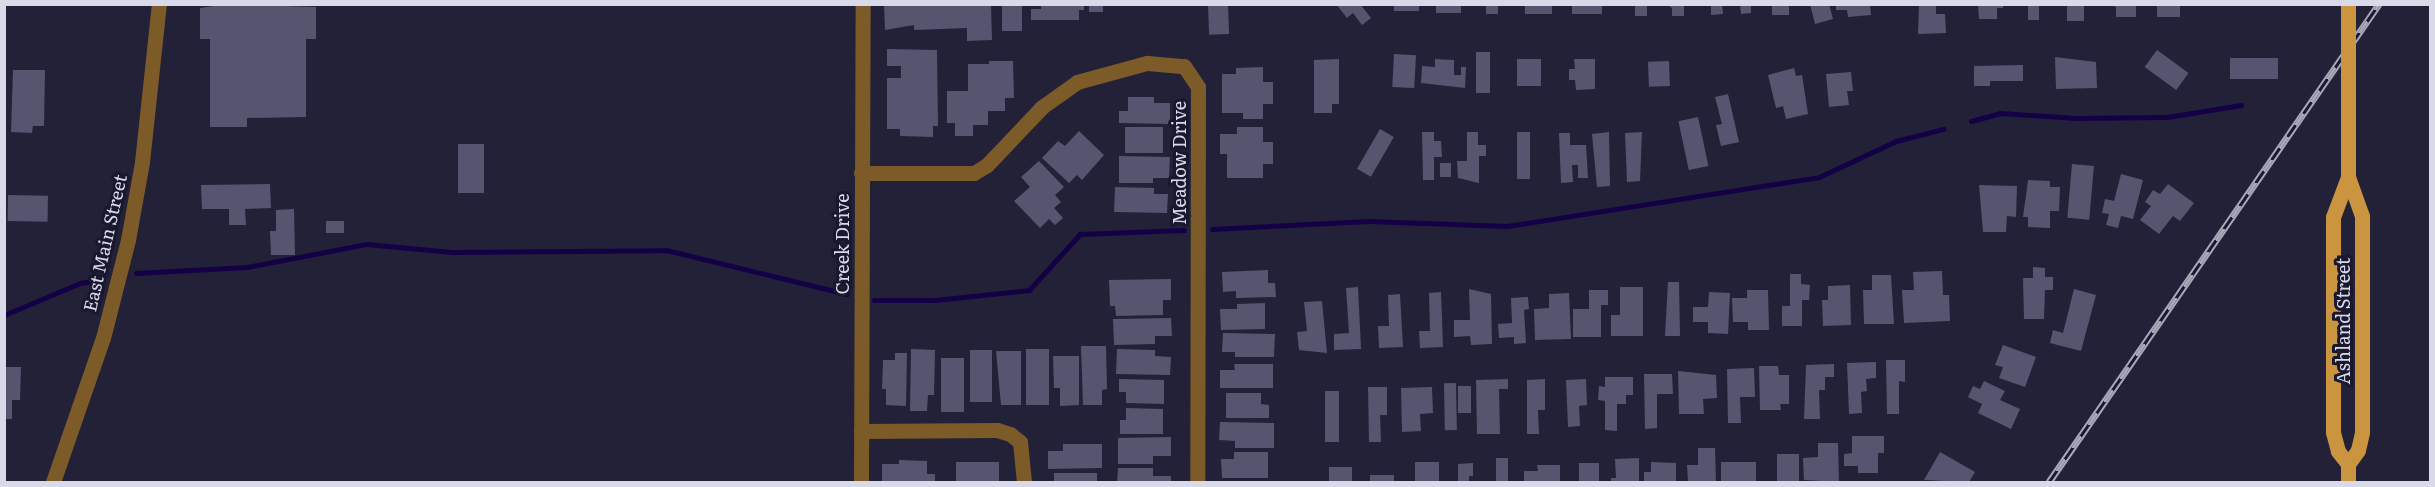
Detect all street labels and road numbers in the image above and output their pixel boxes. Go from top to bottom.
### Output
street label: Meadow Drive [1168,101,1190,225]
street label: East Main Street [79,172,131,314]
street label: Creek Drive [831,193,853,295]
street label: Ashland Street [2332,258,2354,384]

